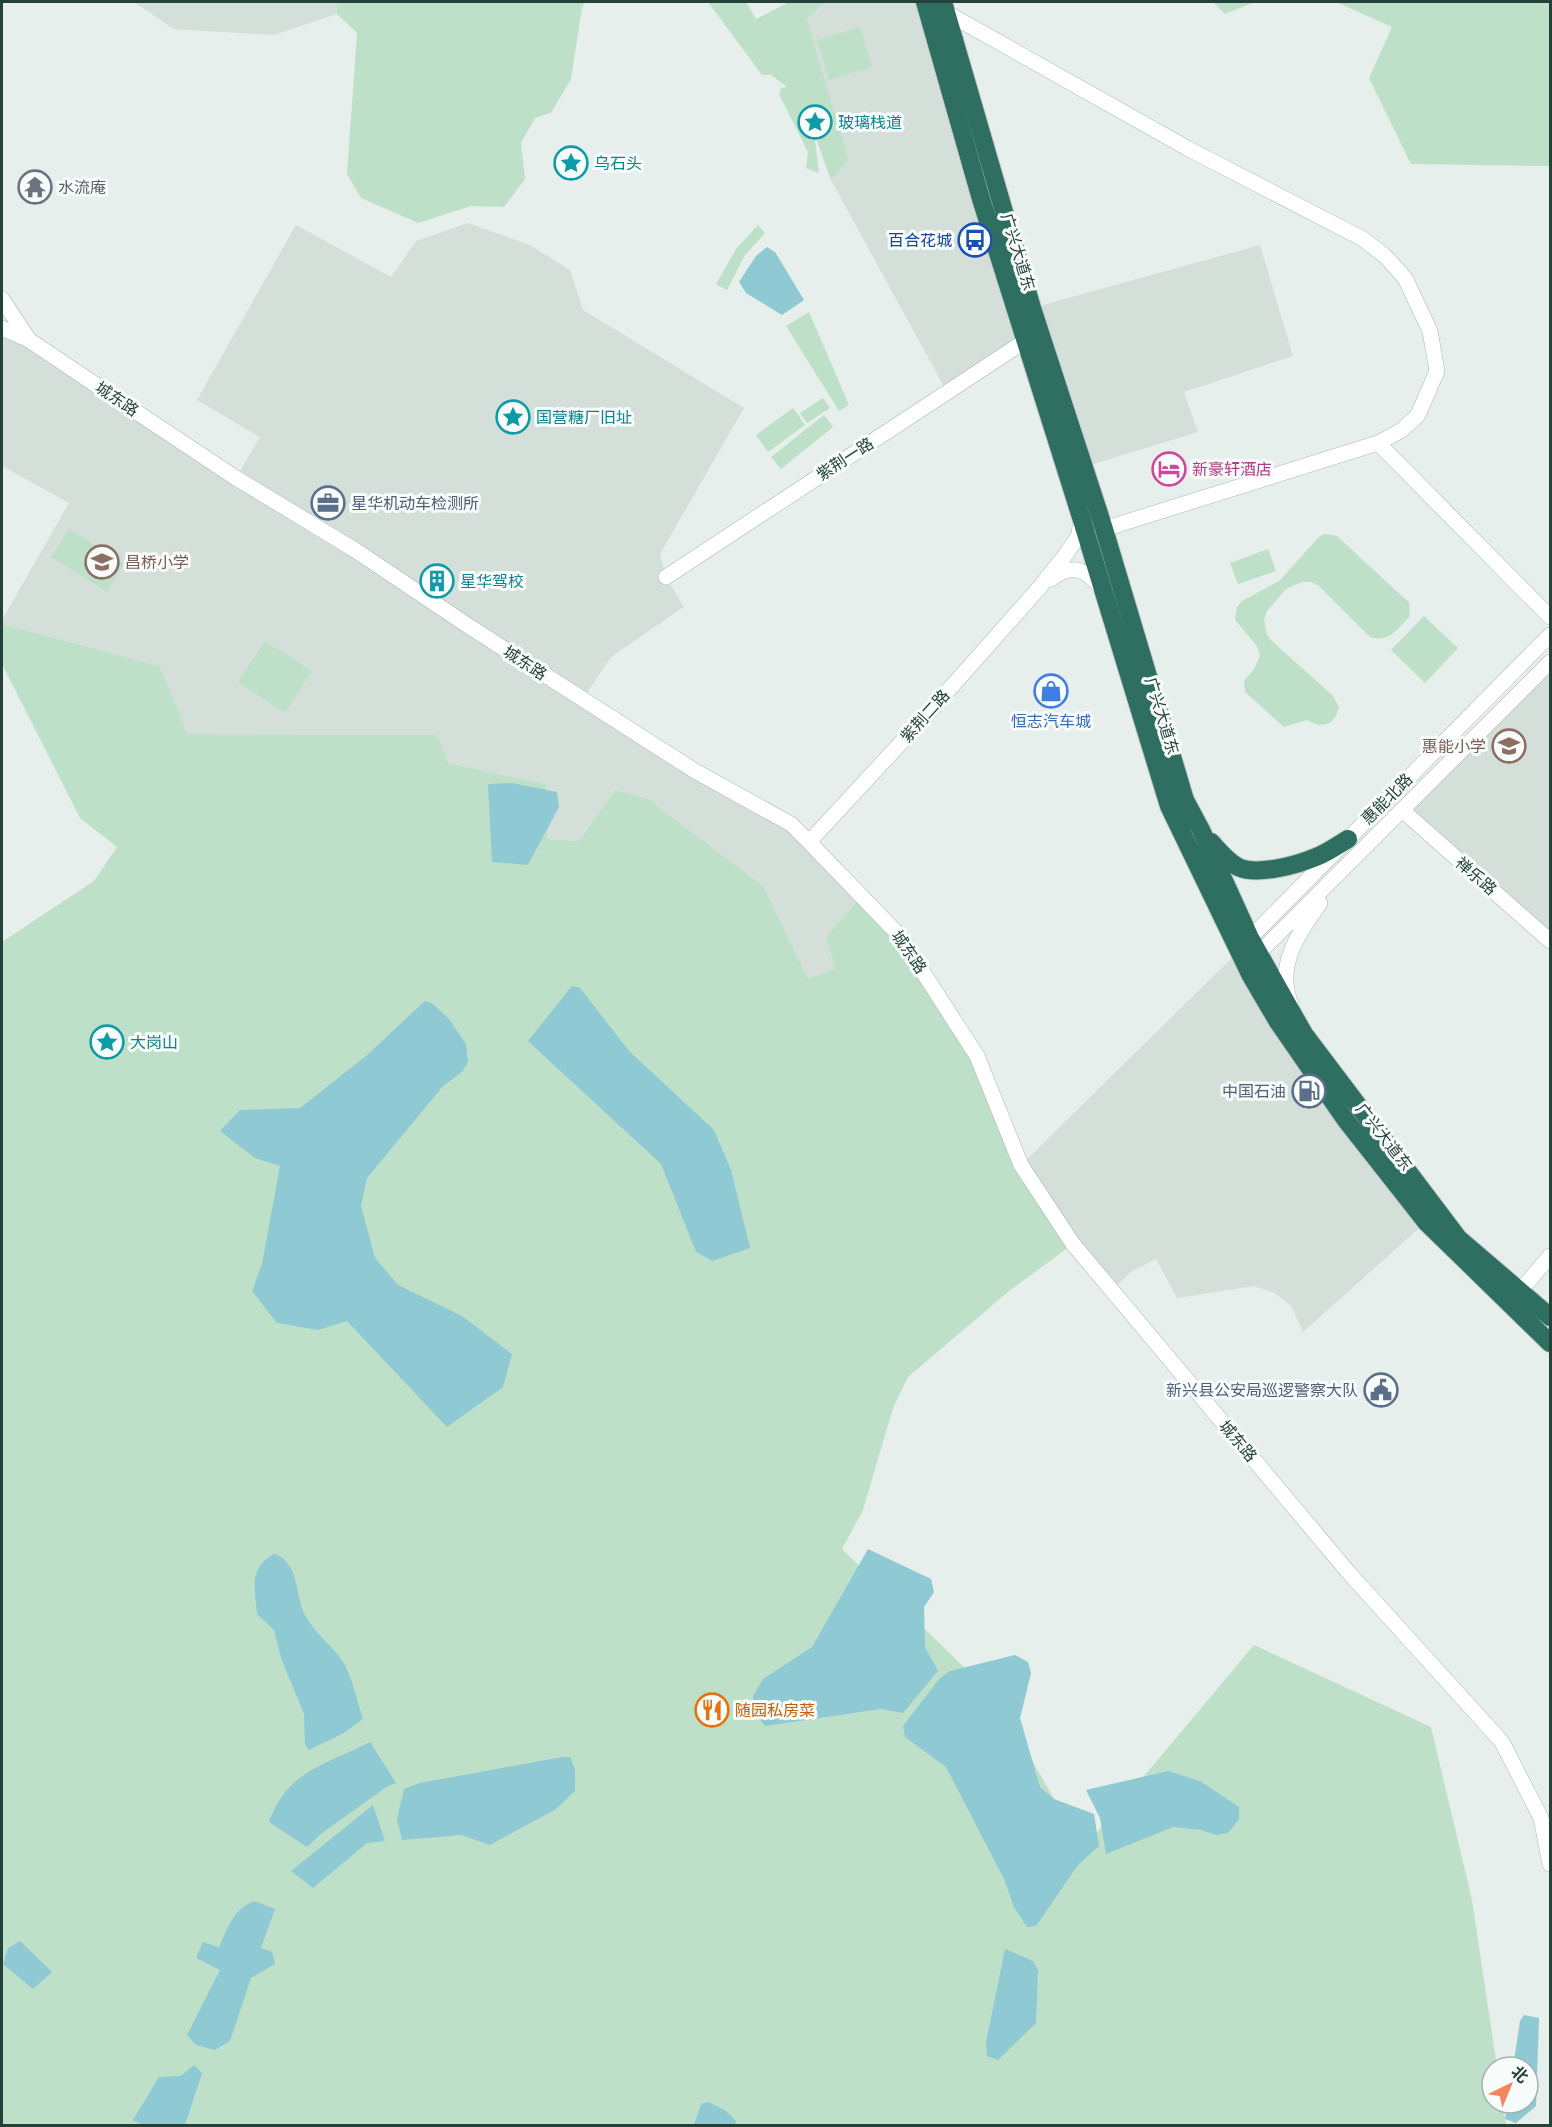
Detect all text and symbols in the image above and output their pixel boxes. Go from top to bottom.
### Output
place icon: 玻璃栈道 [797,104,833,140]
place label: 玻璃栈道 [838,114,902,131]
place icon: 乌石头 [553,145,589,181]
place label: 乌石头 [594,155,642,172]
temple icon: 水流庵 [17,169,53,205]
place label: 水流庵 [58,179,106,196]
street label: 广兴大道东 [998,211,1038,293]
bus stop icon: 百合花城 [957,222,993,258]
place label: 百合花城 [888,232,952,249]
street label: 城东路 [92,379,142,419]
place icon: 国营糖厂旧址 [495,399,531,435]
place label: 国营糖厂旧址 [536,409,632,426]
street label: 紫荆一路 [814,434,876,484]
hotel icon: 新豪轩酒店 [1151,451,1187,487]
place label: 新豪轩酒店 [1192,461,1272,478]
office icon: 星华机动车检测所 [310,485,346,521]
place label: 星华机动车检测所 [351,495,479,512]
school or university icon: 昌桥小学 [84,544,120,580]
place label: 昌桥小学 [125,554,189,571]
building icon: 星华驾校 [419,563,455,599]
place label: 星华驾校 [460,573,524,590]
street label: 城东路 [500,643,550,683]
shop icon: 恒志汽车城 [1033,673,1069,709]
street label: 广兴大道东 [1142,675,1182,757]
street label: 紫荆二路 [897,687,953,745]
place label: 恒志汽车城 [1011,713,1091,730]
school or university icon: 惠能小学 [1491,728,1527,764]
place label: 惠能小学 [1422,738,1486,755]
street label: 惠能北路 [1358,770,1416,828]
street label: 禅乐路 [1452,854,1500,898]
street label: 城东路 [888,927,930,977]
place icon: 大岗山 [89,1024,125,1060]
place label: 大岗山 [130,1034,178,1051]
fuel station icon: 中国石油 [1291,1073,1327,1109]
place label: 中国石油 [1222,1083,1286,1100]
street label: 广兴大道东 [1353,1100,1415,1174]
public building icon: 新兴县公安局巡逻警察大队 [1363,1372,1399,1408]
place label: 新兴县公安局巡逻警察大队 [1166,1382,1358,1399]
street label: 城东路 [1216,1417,1260,1465]
restaurant icon: 随园私房菜 [694,1692,730,1728]
place label: 随园私房菜 [735,1702,815,1719]
north arrow [1480,2055,1540,2115]
text: 北 [1508,2063,1532,2086]

